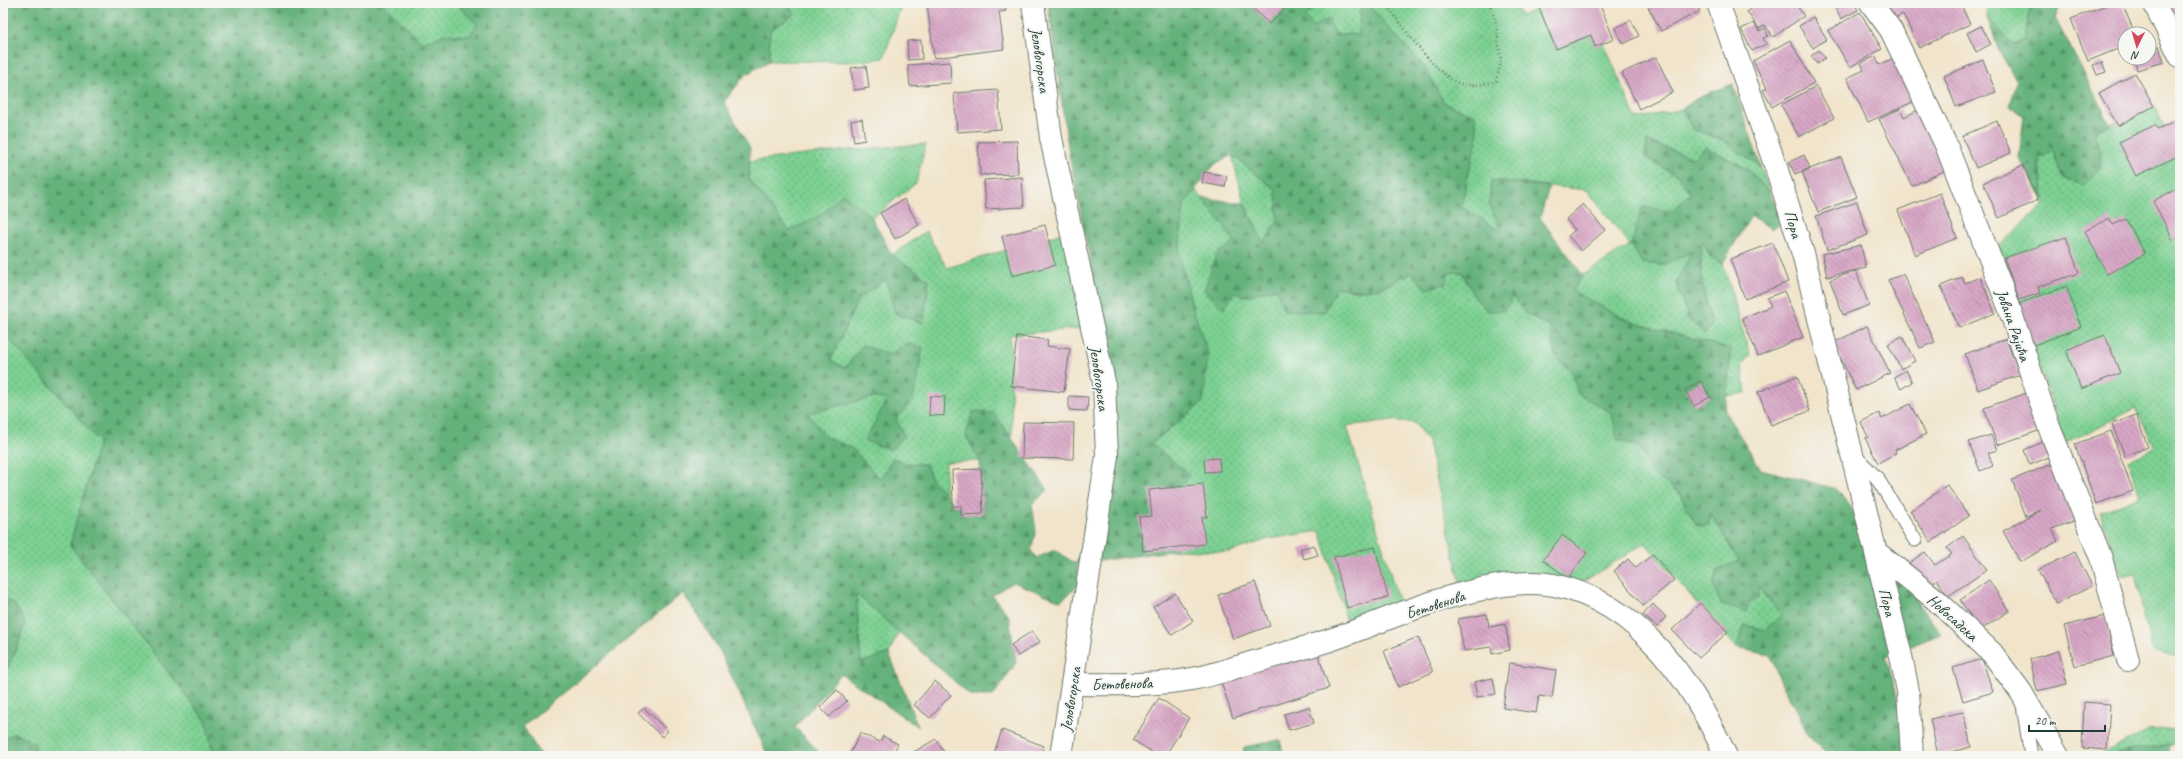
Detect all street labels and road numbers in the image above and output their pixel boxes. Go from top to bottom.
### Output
street label: Јеловогорска [1025,26,1055,95]
street label: Пора [1780,208,1807,242]
street label: Јована Рајића [1991,286,2035,365]
street label: Јеловогорска [1084,344,1114,413]
street label: Бетовенова [1403,586,1469,624]
street label: Пора [1874,586,1900,620]
street label: Новосадска [1923,590,1982,646]
street label: Јеловогорска [1056,664,1086,734]
street label: Бетовенова [1091,673,1154,695]

